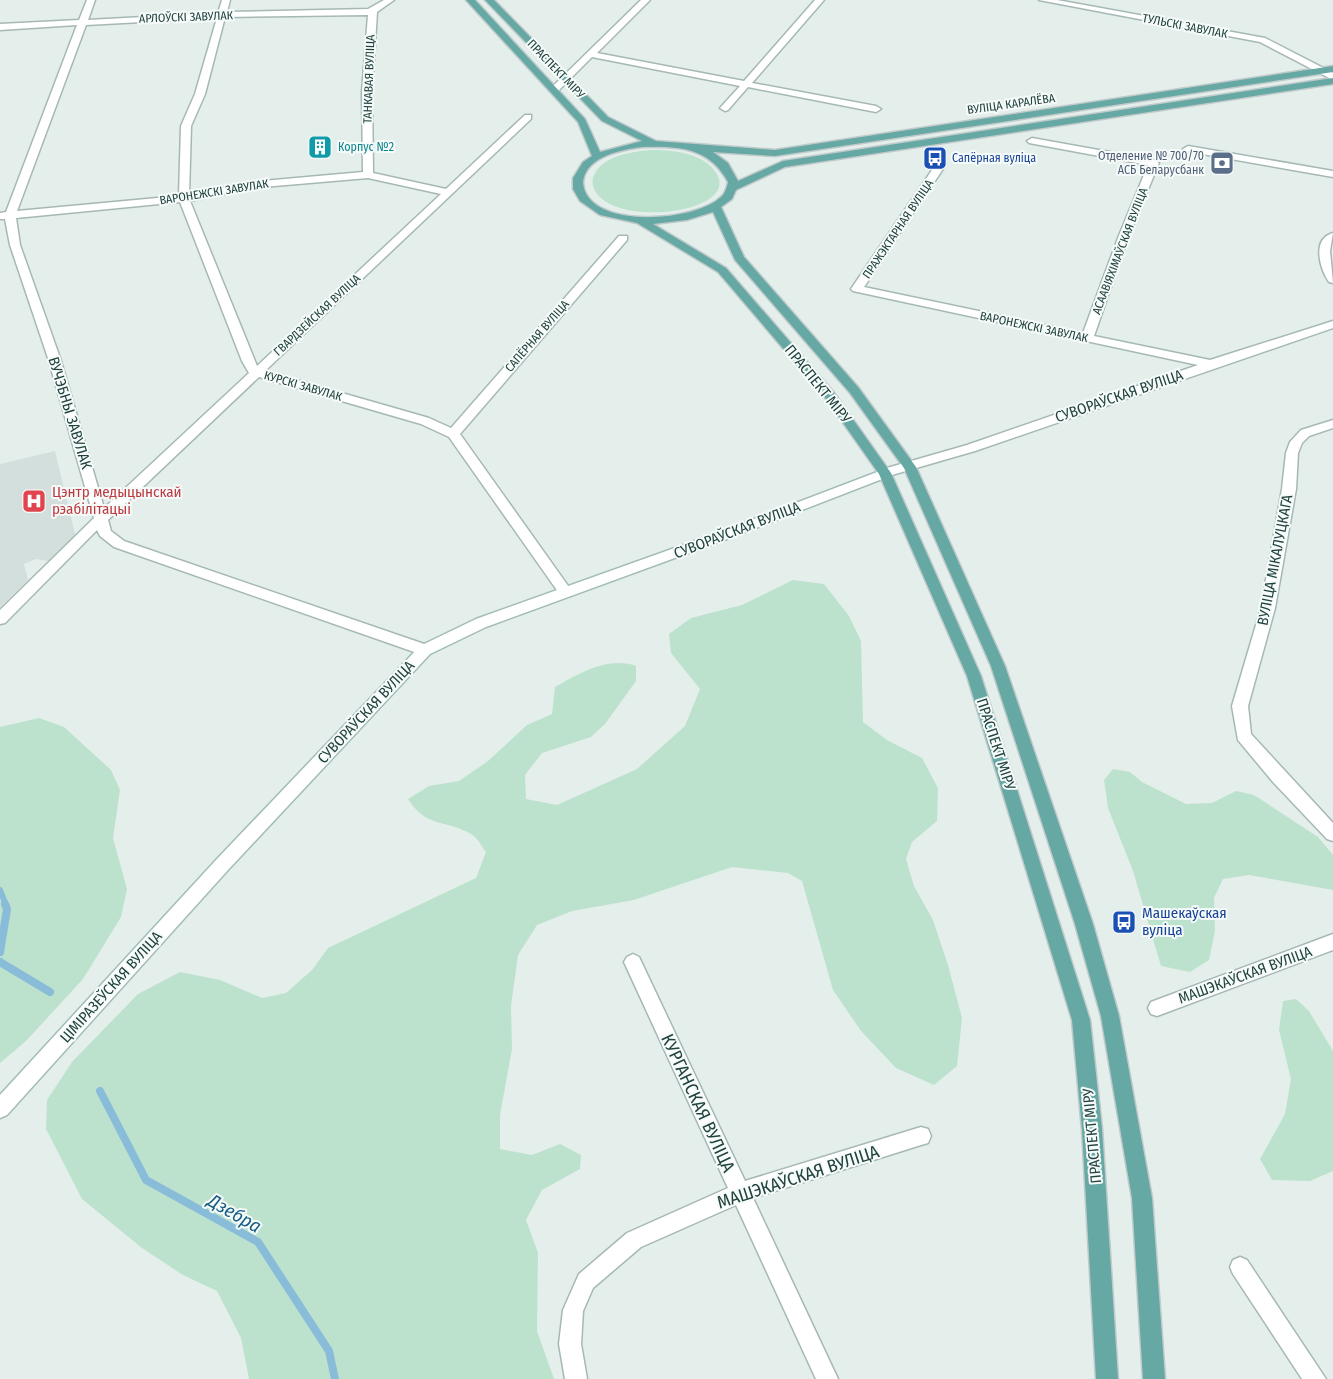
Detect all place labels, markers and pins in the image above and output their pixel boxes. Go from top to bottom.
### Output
building icon: Корпус №2 [307,134,333,160]
place label: Корпус №2 [338,140,394,154]
bus stop icon: Сапёрная вуліца [922,145,948,171]
place label: Отделение № 700/70 АСБ Беларусбанк [1098,149,1204,177]
bank icon: Отделение № 700/70 АСБ Беларусбанк [1209,150,1235,176]
place label: Сапёрная вуліца [952,151,1036,165]
place label: Цэнтр медыцынскай рэабілітацыі [52,483,182,518]
hospital icon: Цэнтр медыцынскай рэабілітацыі [21,488,47,514]
place label: Машекаўская вуліца [1142,904,1227,939]
bus stop icon: Машекаўская вуліца [1111,909,1137,935]

